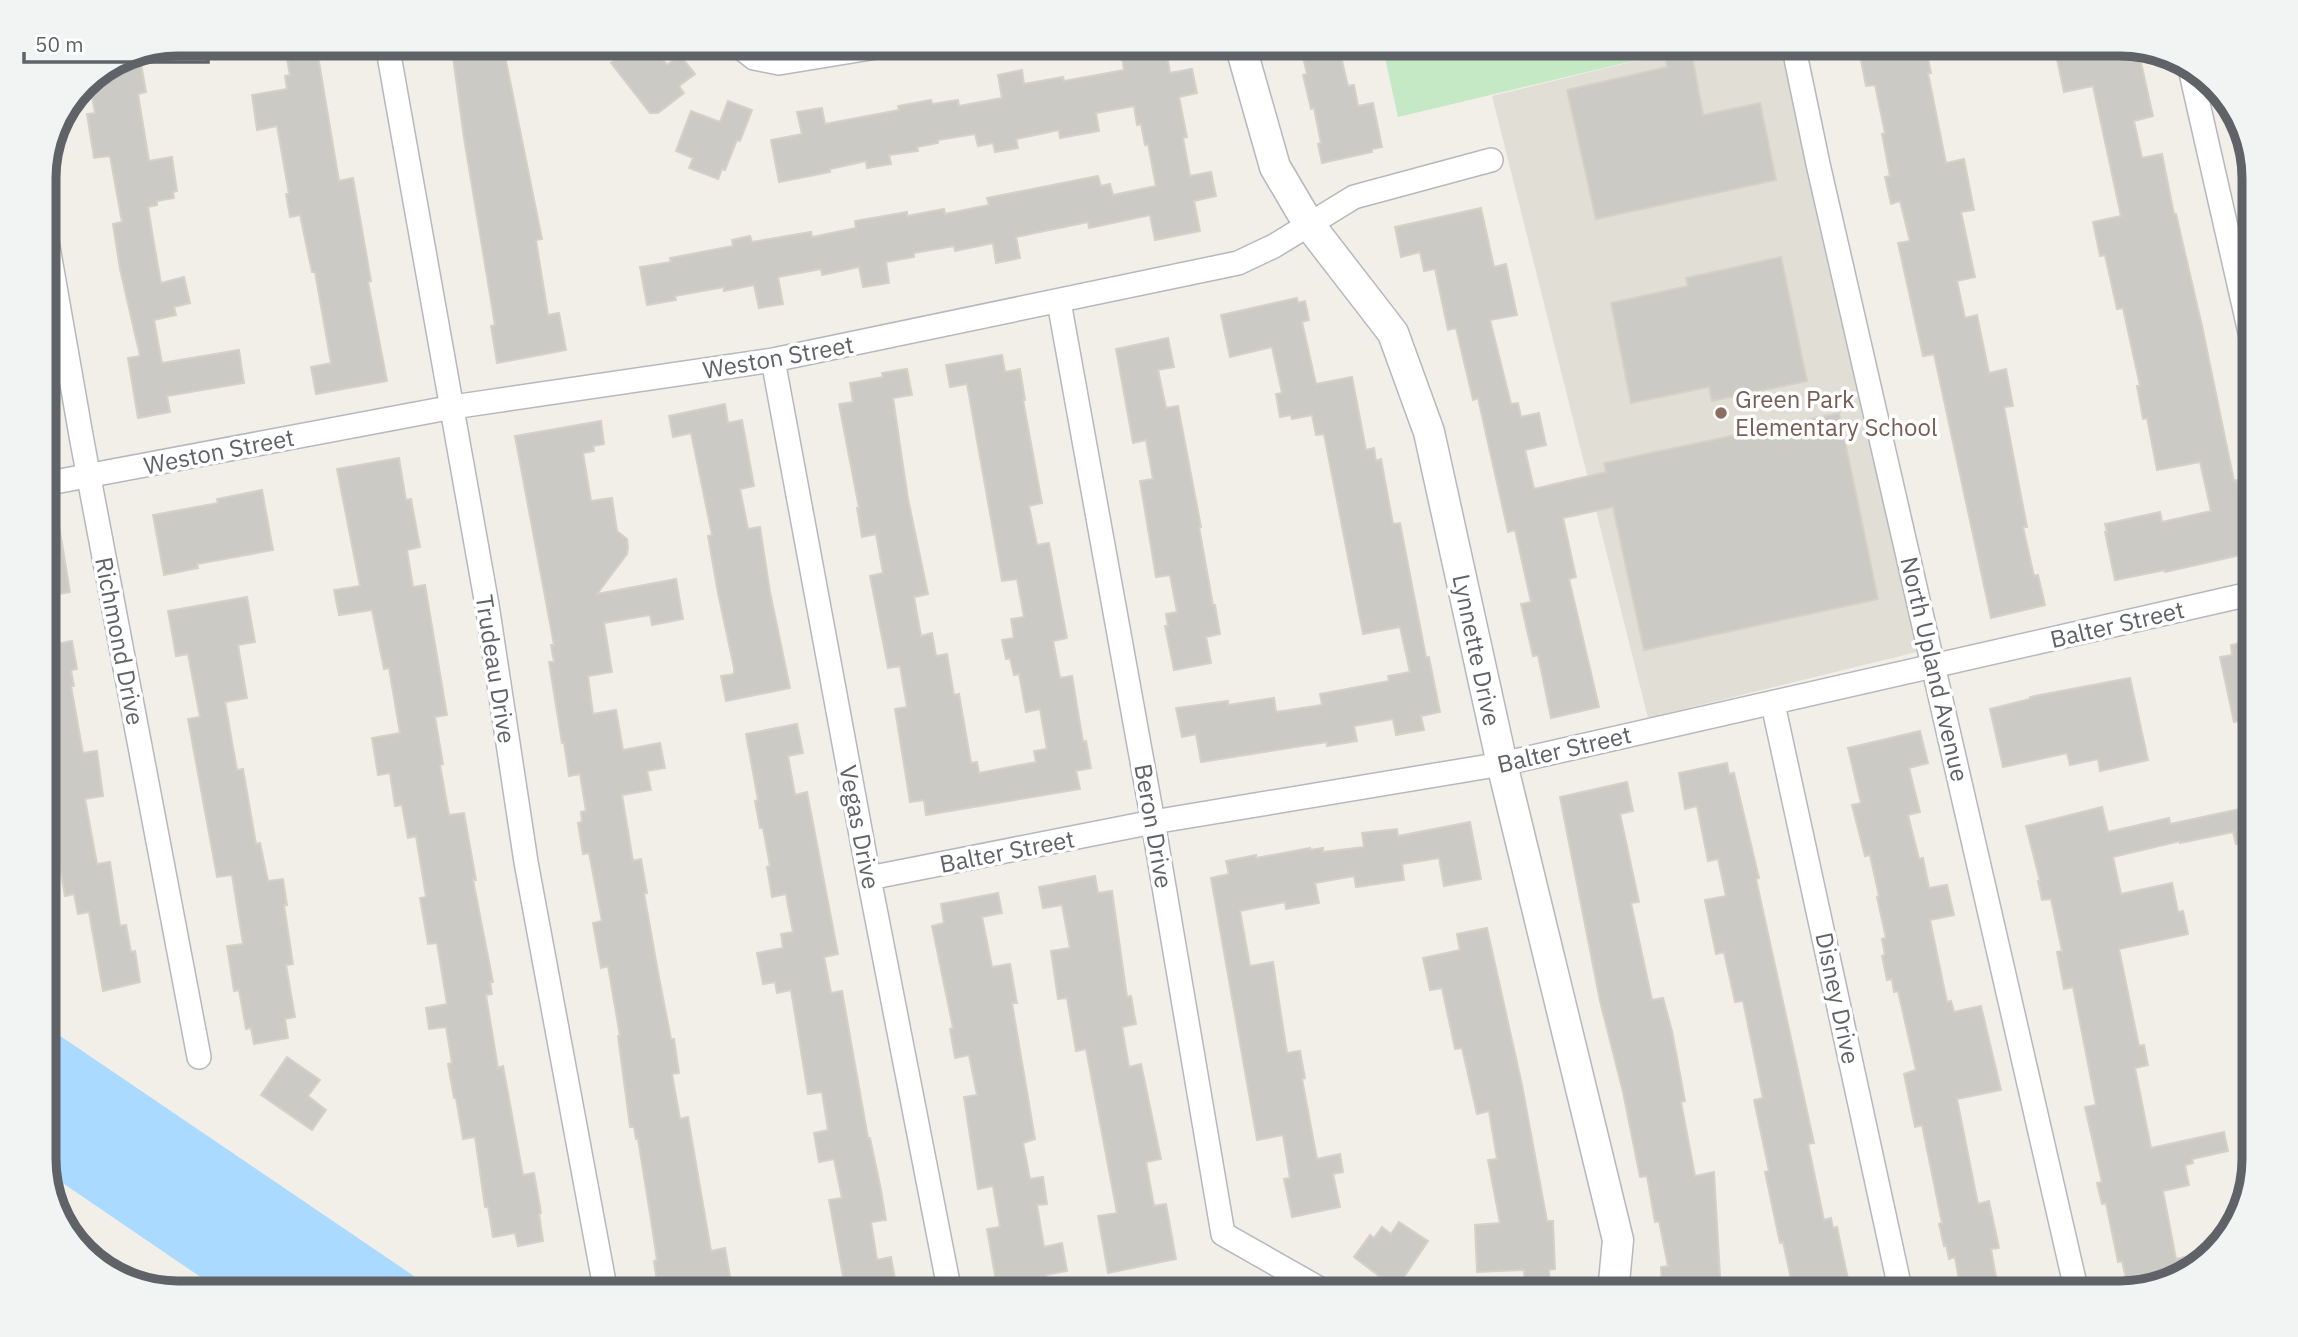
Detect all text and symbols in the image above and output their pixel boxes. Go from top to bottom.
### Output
scale bar [24,21,208,65]
text: 50 m [35,30,84,58]
street label: Weston Street [700,328,856,386]
place label: Green Park Elementary School [1735,383,1937,443]
marker: Green Park Elementary School [1713,405,1729,421]
street label: Weston Street [141,421,297,481]
street label: North Upland Avenue [1894,553,1976,785]
street label: Richmond Drive [88,554,152,728]
street label: Lynnette Drive [1445,571,1509,729]
street label: Trudeau Drive [468,592,524,746]
street label: Balter Street [2047,593,2187,655]
street label: Balter Street [1494,718,1634,780]
street label: Beron Drive [1127,761,1181,891]
street label: Vegas Drive [832,762,888,892]
street label: Balter Street [937,822,1077,880]
street label: Disney Drive [1808,929,1868,1067]

